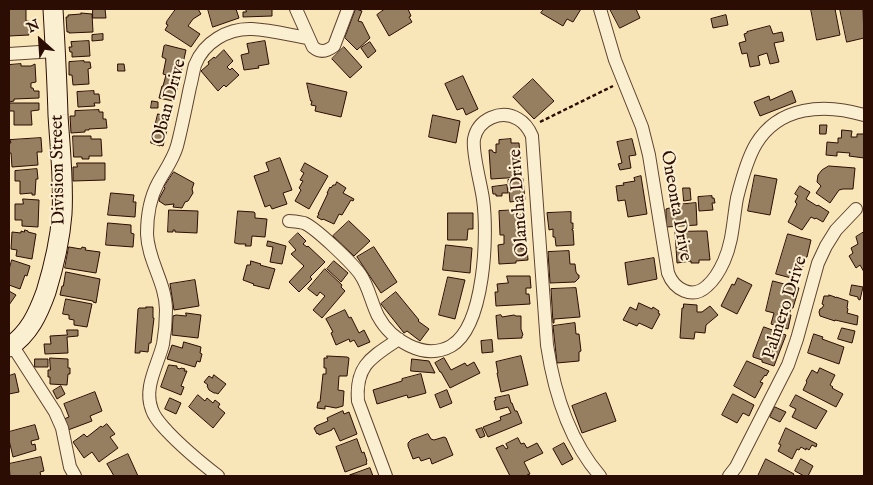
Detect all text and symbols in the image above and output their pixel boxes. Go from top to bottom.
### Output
north arrow [15,15,65,65]
text: N [24,16,43,37]
street label: Oban Drive [148,57,192,147]
street label: Division Street [47,114,71,226]
street label: Olancha Drive [505,148,535,258]
street label: Oneonta Drive [655,149,695,263]
street label: Palmero Drive [759,254,813,362]

